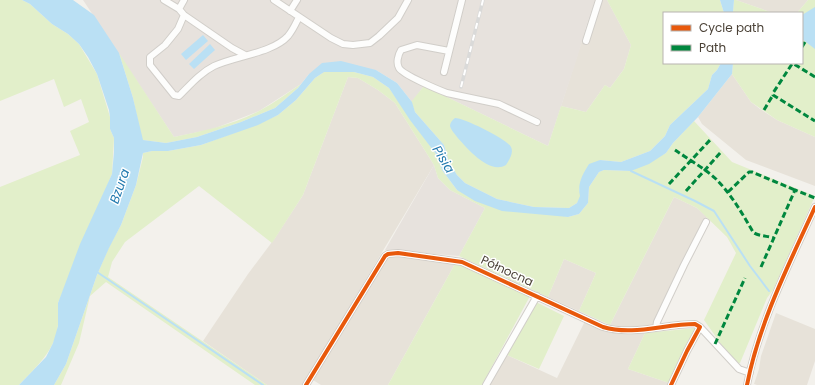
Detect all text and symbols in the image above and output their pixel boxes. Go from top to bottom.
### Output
legend [663,12,803,64]
text: Cycle path [699,19,764,36]
text: Path [699,39,726,56]
water label: Pisia [428,142,459,177]
water label: Bzura [105,166,134,206]
street label: Północna [478,251,536,290]

